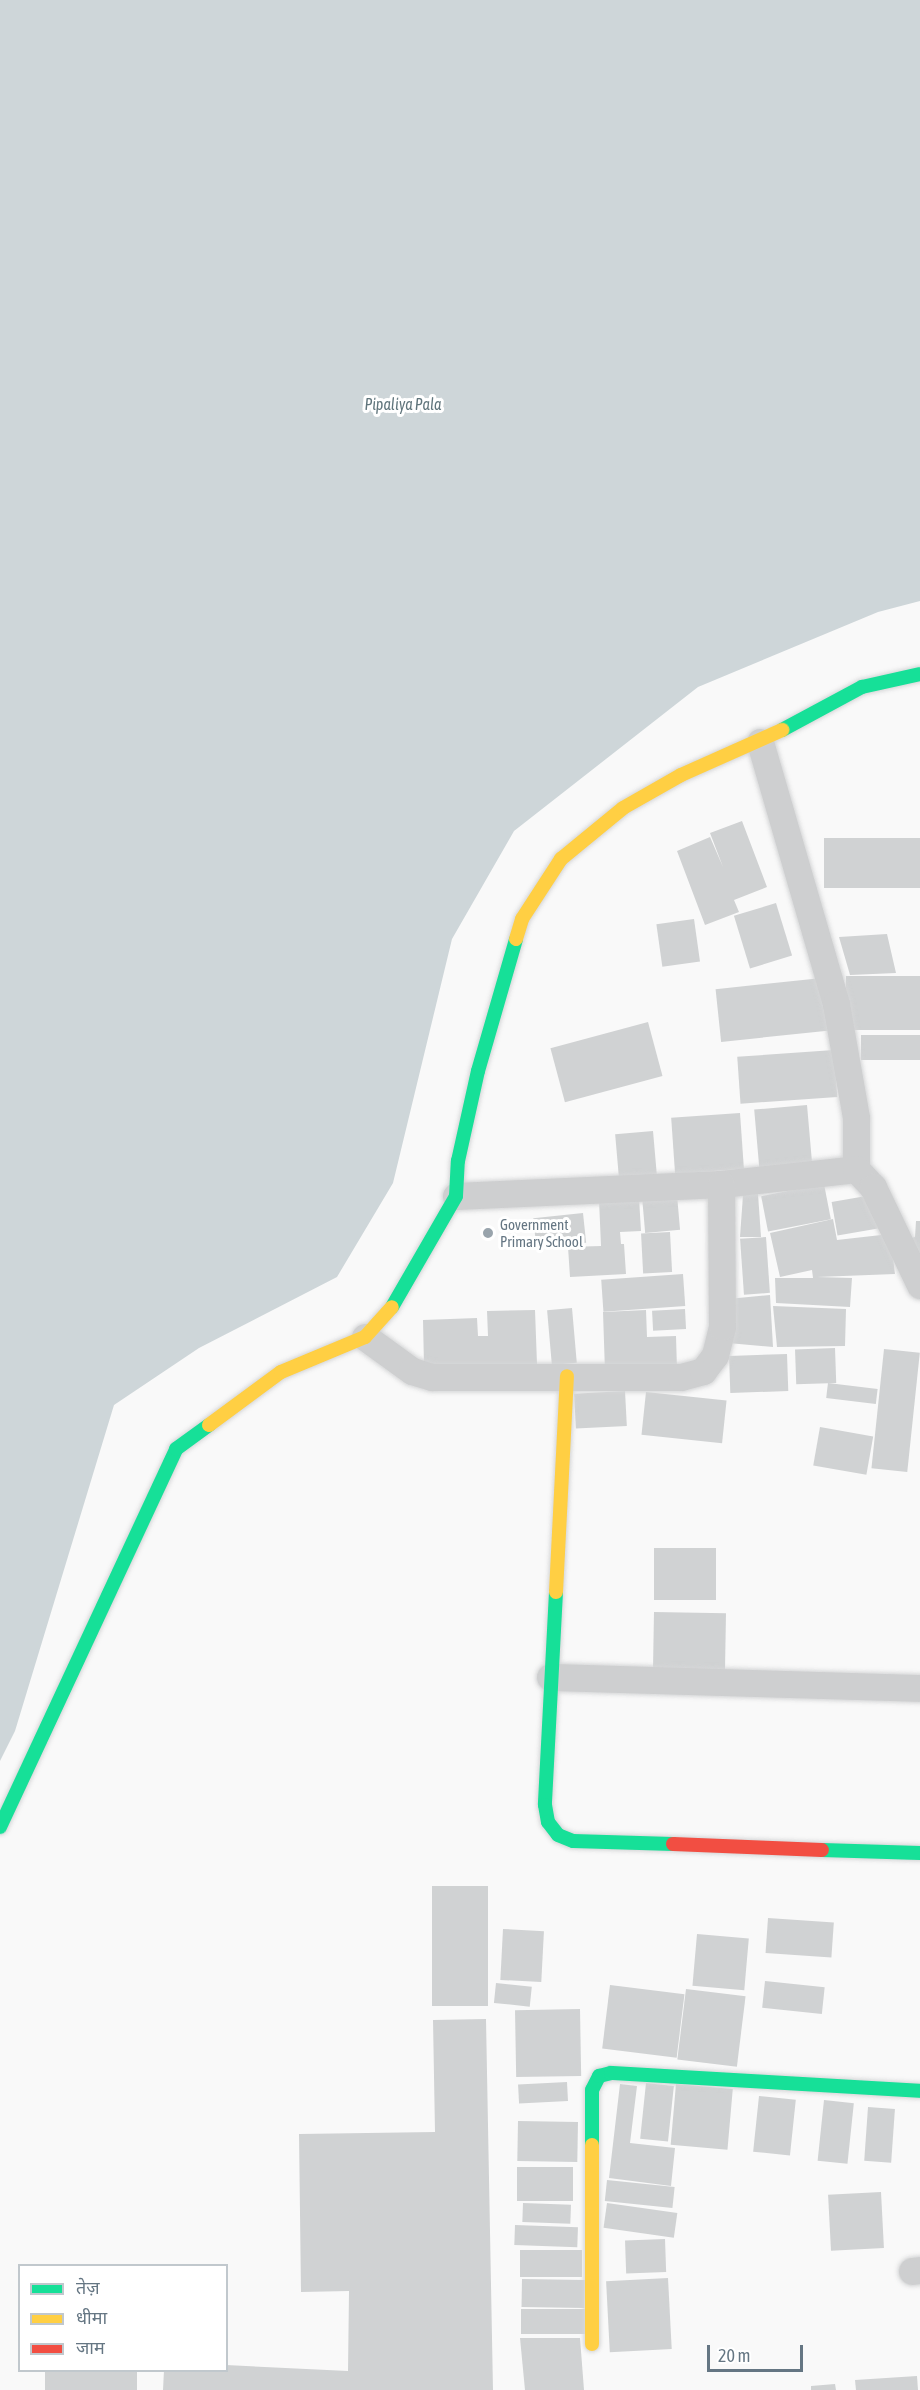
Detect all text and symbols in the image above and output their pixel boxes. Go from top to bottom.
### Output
water label: Pipaliya Pala [365,394,441,414]
place label: Government Primary School [500,1215,583,1250]
marker: Government Primary School [481,1226,495,1240]
legend [18,2264,228,2372]
text: तेज़ [76,2277,100,2298]
text: धीमा [76,2307,107,2328]
scale bar [710,2333,806,2371]
text: जाम [76,2337,105,2358]
text: 20 m [718,2345,750,2366]

